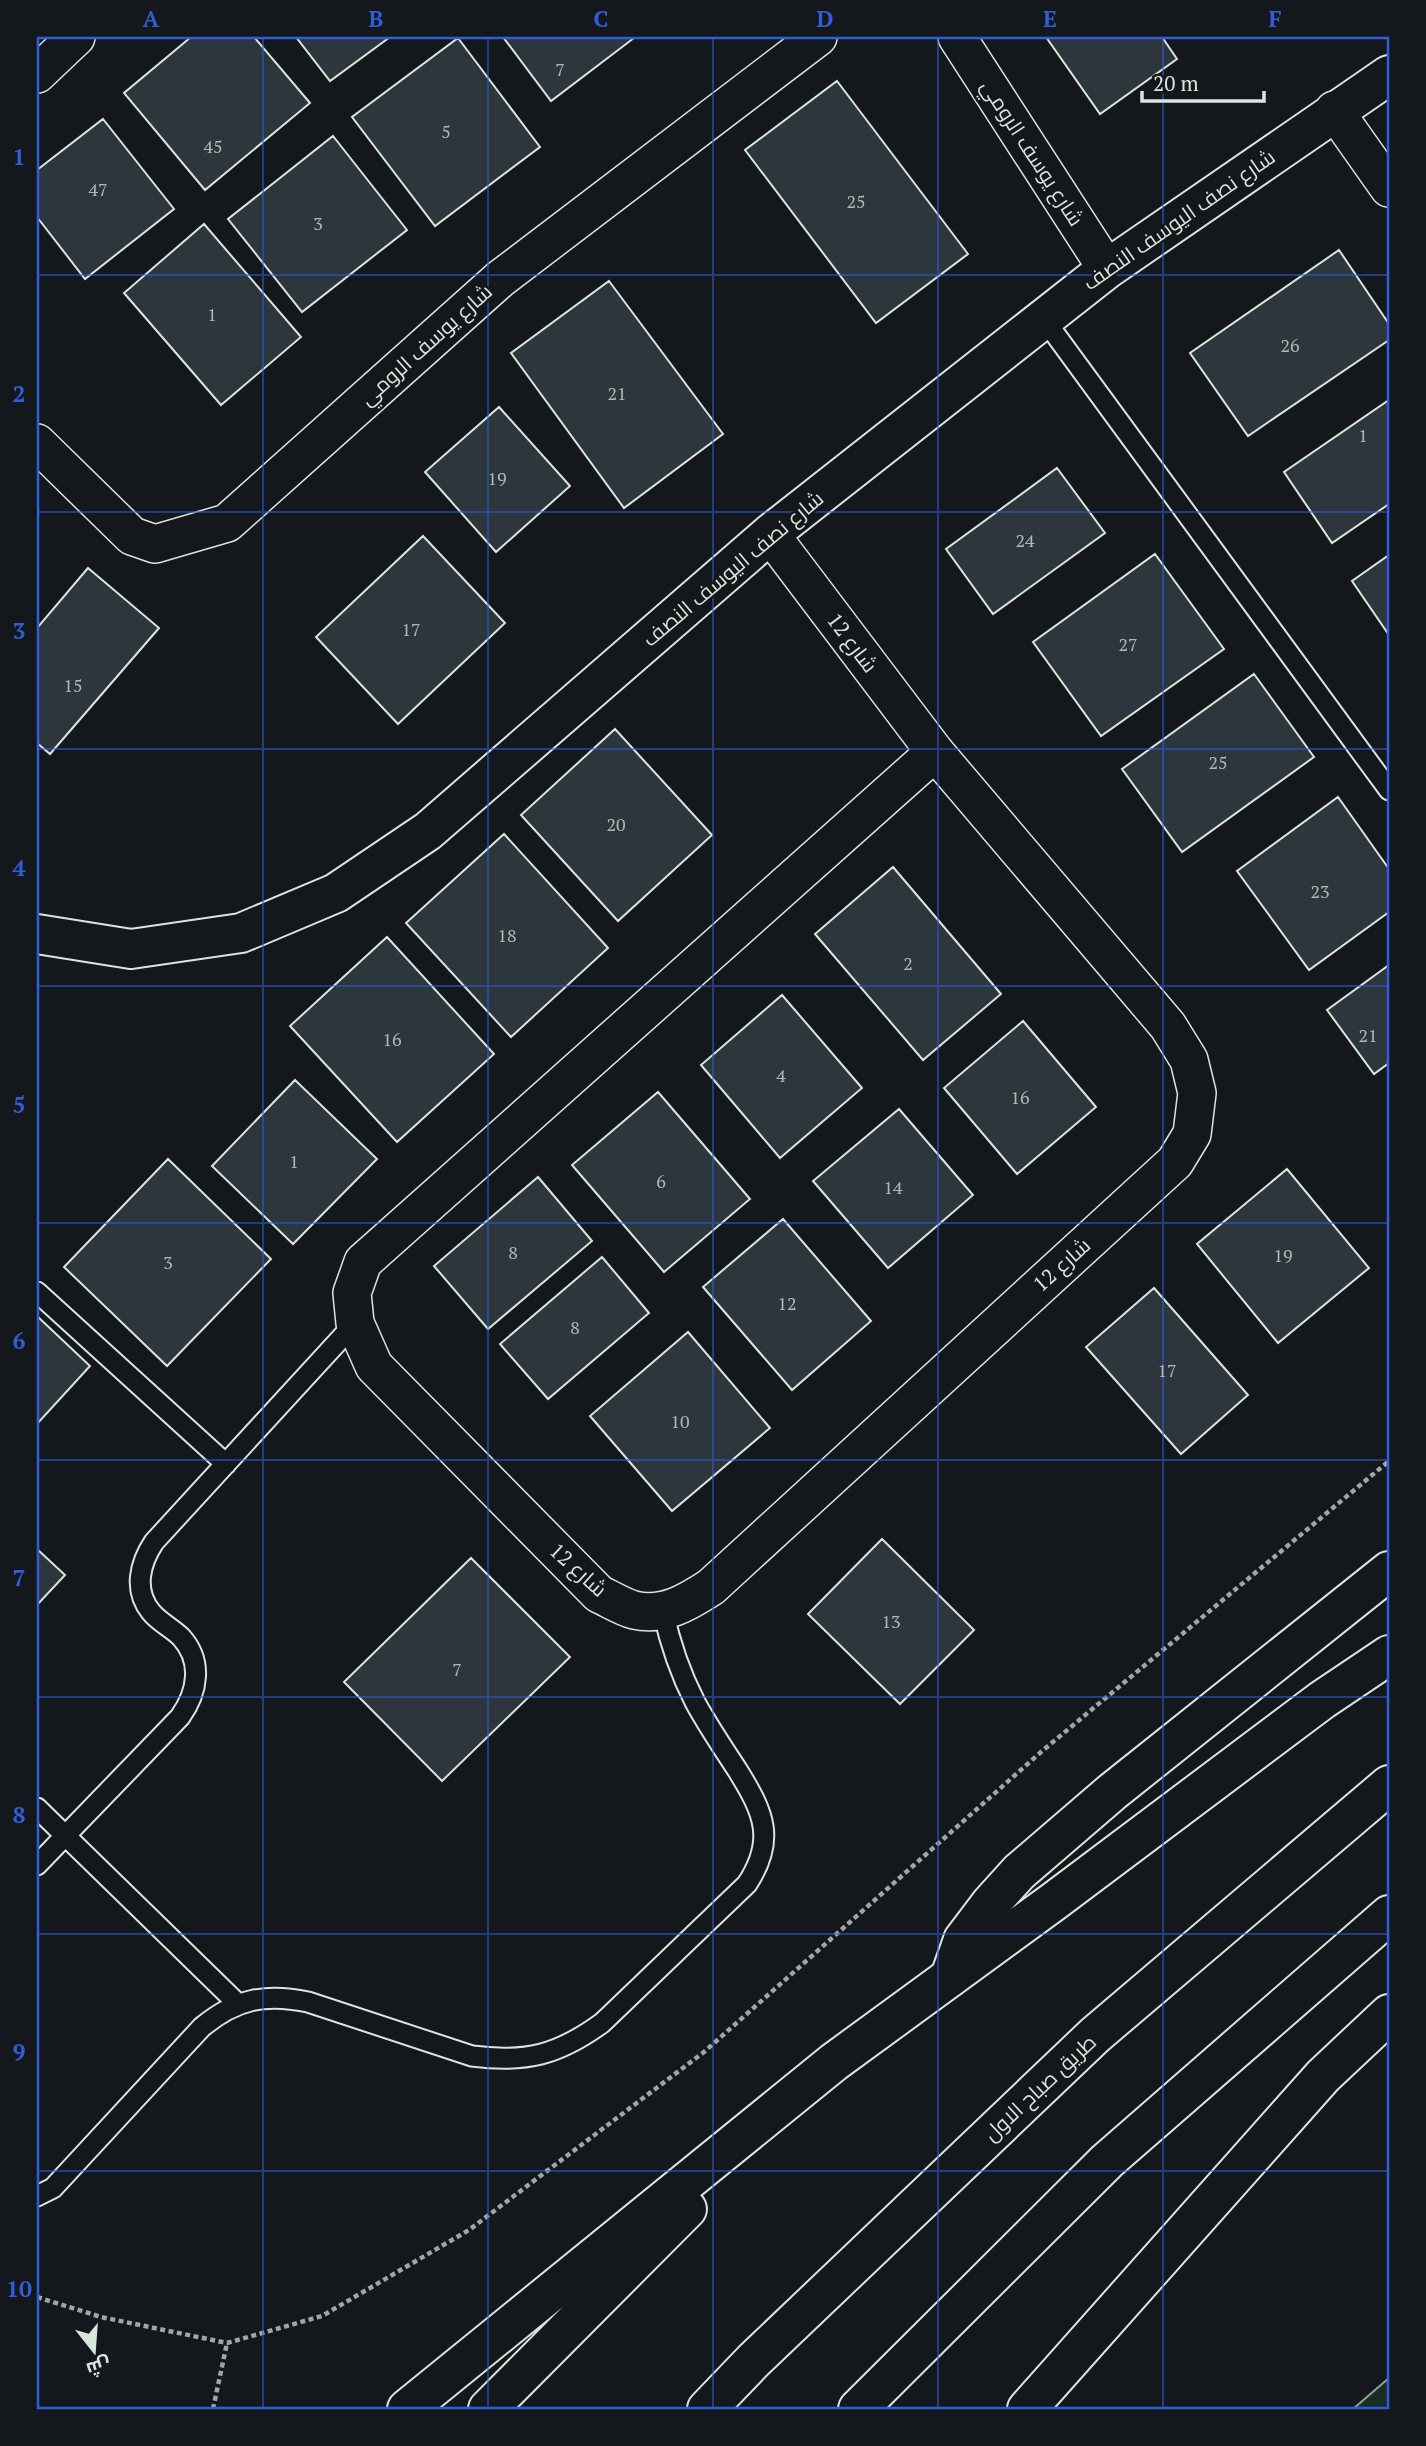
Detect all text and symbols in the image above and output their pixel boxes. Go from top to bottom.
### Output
text: A [143,3,160,34]
text: B [369,3,384,34]
text: C [594,3,609,34]
text: D [817,3,834,34]
text: E [1043,3,1057,34]
text: F [1268,3,1282,34]
house number: 7 [555,57,565,81]
scale bar [1142,60,1265,104]
text: 20 m [1153,69,1199,97]
street label: شارع يوسف الرومي [972,74,1091,233]
house number: 5 [441,119,451,143]
house number: 45 [203,134,223,158]
text: 1 [13,141,26,172]
street label: شارع نصف اليوسف النصف [1077,142,1281,297]
house number: 47 [88,177,108,201]
house number: 25 [846,189,866,213]
house number: 3 [313,211,323,235]
street label: شارع يوسف الرومي [353,277,500,414]
house number: 1 [207,302,217,326]
house number: 26 [1280,333,1300,357]
text: 2 [13,378,26,409]
house number: 21 [607,381,627,405]
house number: 1 [1358,423,1368,447]
house number: 19 [487,466,507,490]
street label: شارع نصف اليوسف النصف [636,484,830,653]
house number: 24 [1015,528,1035,552]
street label: شارع 12 [820,607,884,679]
text: 3 [13,615,26,646]
house number: 17 [401,617,421,641]
house number: 27 [1118,632,1138,656]
house number: 15 [63,673,83,697]
house number: 25 [1208,750,1228,774]
house number: 20 [606,812,626,836]
text: 4 [13,852,26,883]
house number: 23 [1310,879,1330,903]
house number: 18 [497,923,517,947]
house number: 2 [903,951,913,975]
house number: 21 [1358,1023,1378,1047]
house number: 16 [382,1027,402,1051]
house number: 4 [776,1063,786,1087]
house number: 16 [1010,1085,1030,1109]
text: 5 [13,1089,26,1120]
house number: 1 [289,1149,299,1173]
house number: 6 [656,1169,666,1193]
house number: 14 [883,1175,903,1199]
street label: شارع 12 [1027,1231,1097,1298]
house number: 8 [508,1240,518,1264]
house number: 19 [1273,1243,1293,1267]
house number: 3 [163,1250,173,1274]
house number: 12 [777,1291,797,1315]
house number: 8 [570,1315,580,1339]
text: 6 [13,1325,26,1356]
house number: 17 [1157,1358,1177,1382]
house number: 10 [670,1409,690,1433]
street label: شارع 12 [543,1536,613,1603]
text: 7 [13,1562,26,1593]
house number: 13 [881,1609,901,1633]
house number: 7 [452,1657,462,1681]
text: 8 [13,1799,26,1830]
street label: طريق صباح الاول [977,2028,1102,2148]
text: 9 [13,2036,26,2067]
text: 10 [6,2273,32,2304]
north arrow [60,2316,130,2386]
text: ش [84,2352,114,2383]

